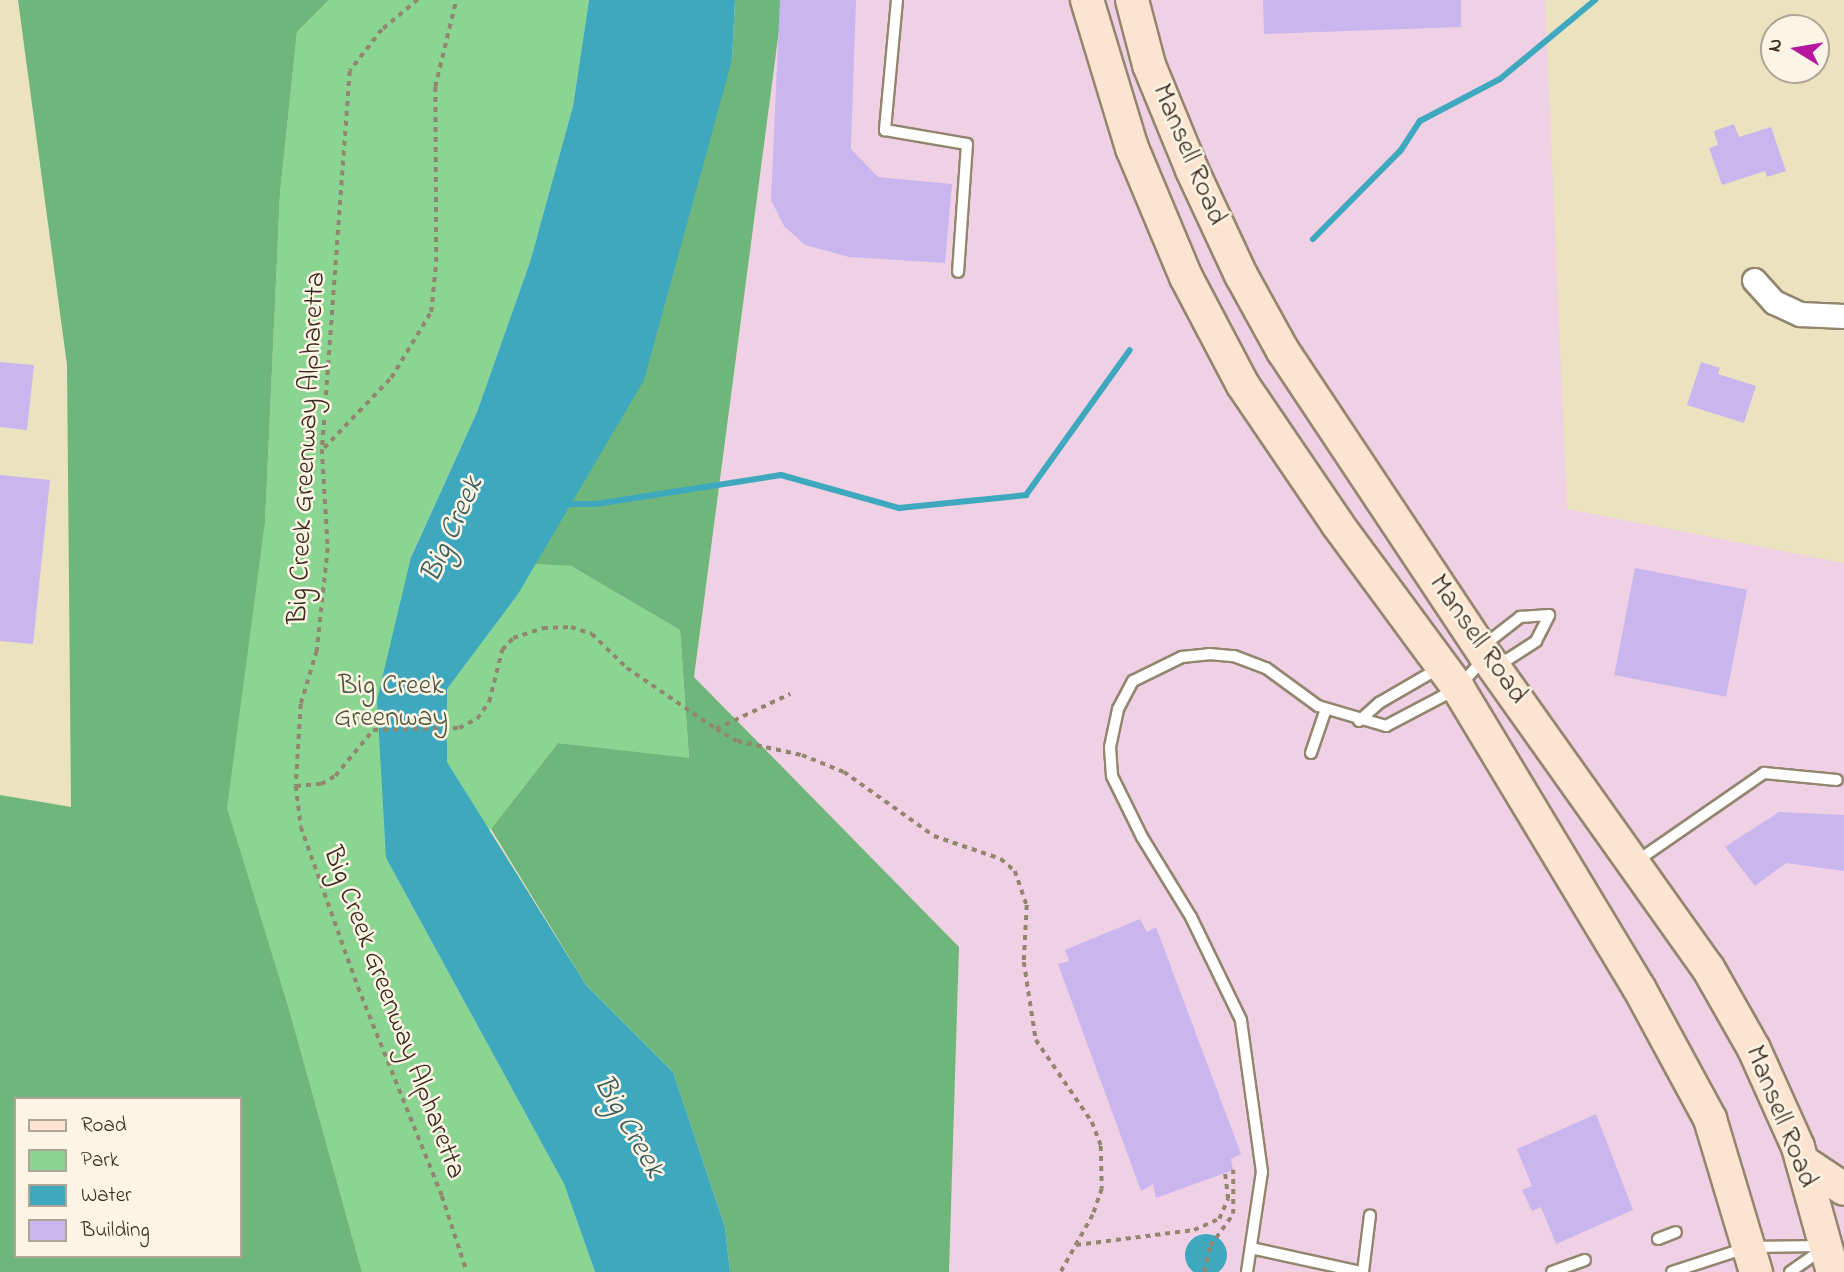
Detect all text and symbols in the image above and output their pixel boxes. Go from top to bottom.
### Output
north arrow [1760,14,1830,84]
text: N [1761,36,1790,54]
street label: Mansell Road [1143,79,1233,231]
street label: Big Creek Greenway Alpharetta [282,271,334,625]
water label: Big Creek [414,471,492,589]
street label: Mansell Road [1420,569,1534,711]
park label: Big Creek Greenway [334,670,448,736]
street label: Big Creek Greenway Alpharetta [314,842,472,1184]
street label: Mansell Road [1736,1041,1824,1193]
water label: Big Creek [584,1069,672,1185]
legend [14,1097,242,1258]
text: Road [81,1111,127,1141]
text: Park [81,1146,119,1176]
text: Water [81,1181,132,1211]
text: Building [81,1216,150,1246]

